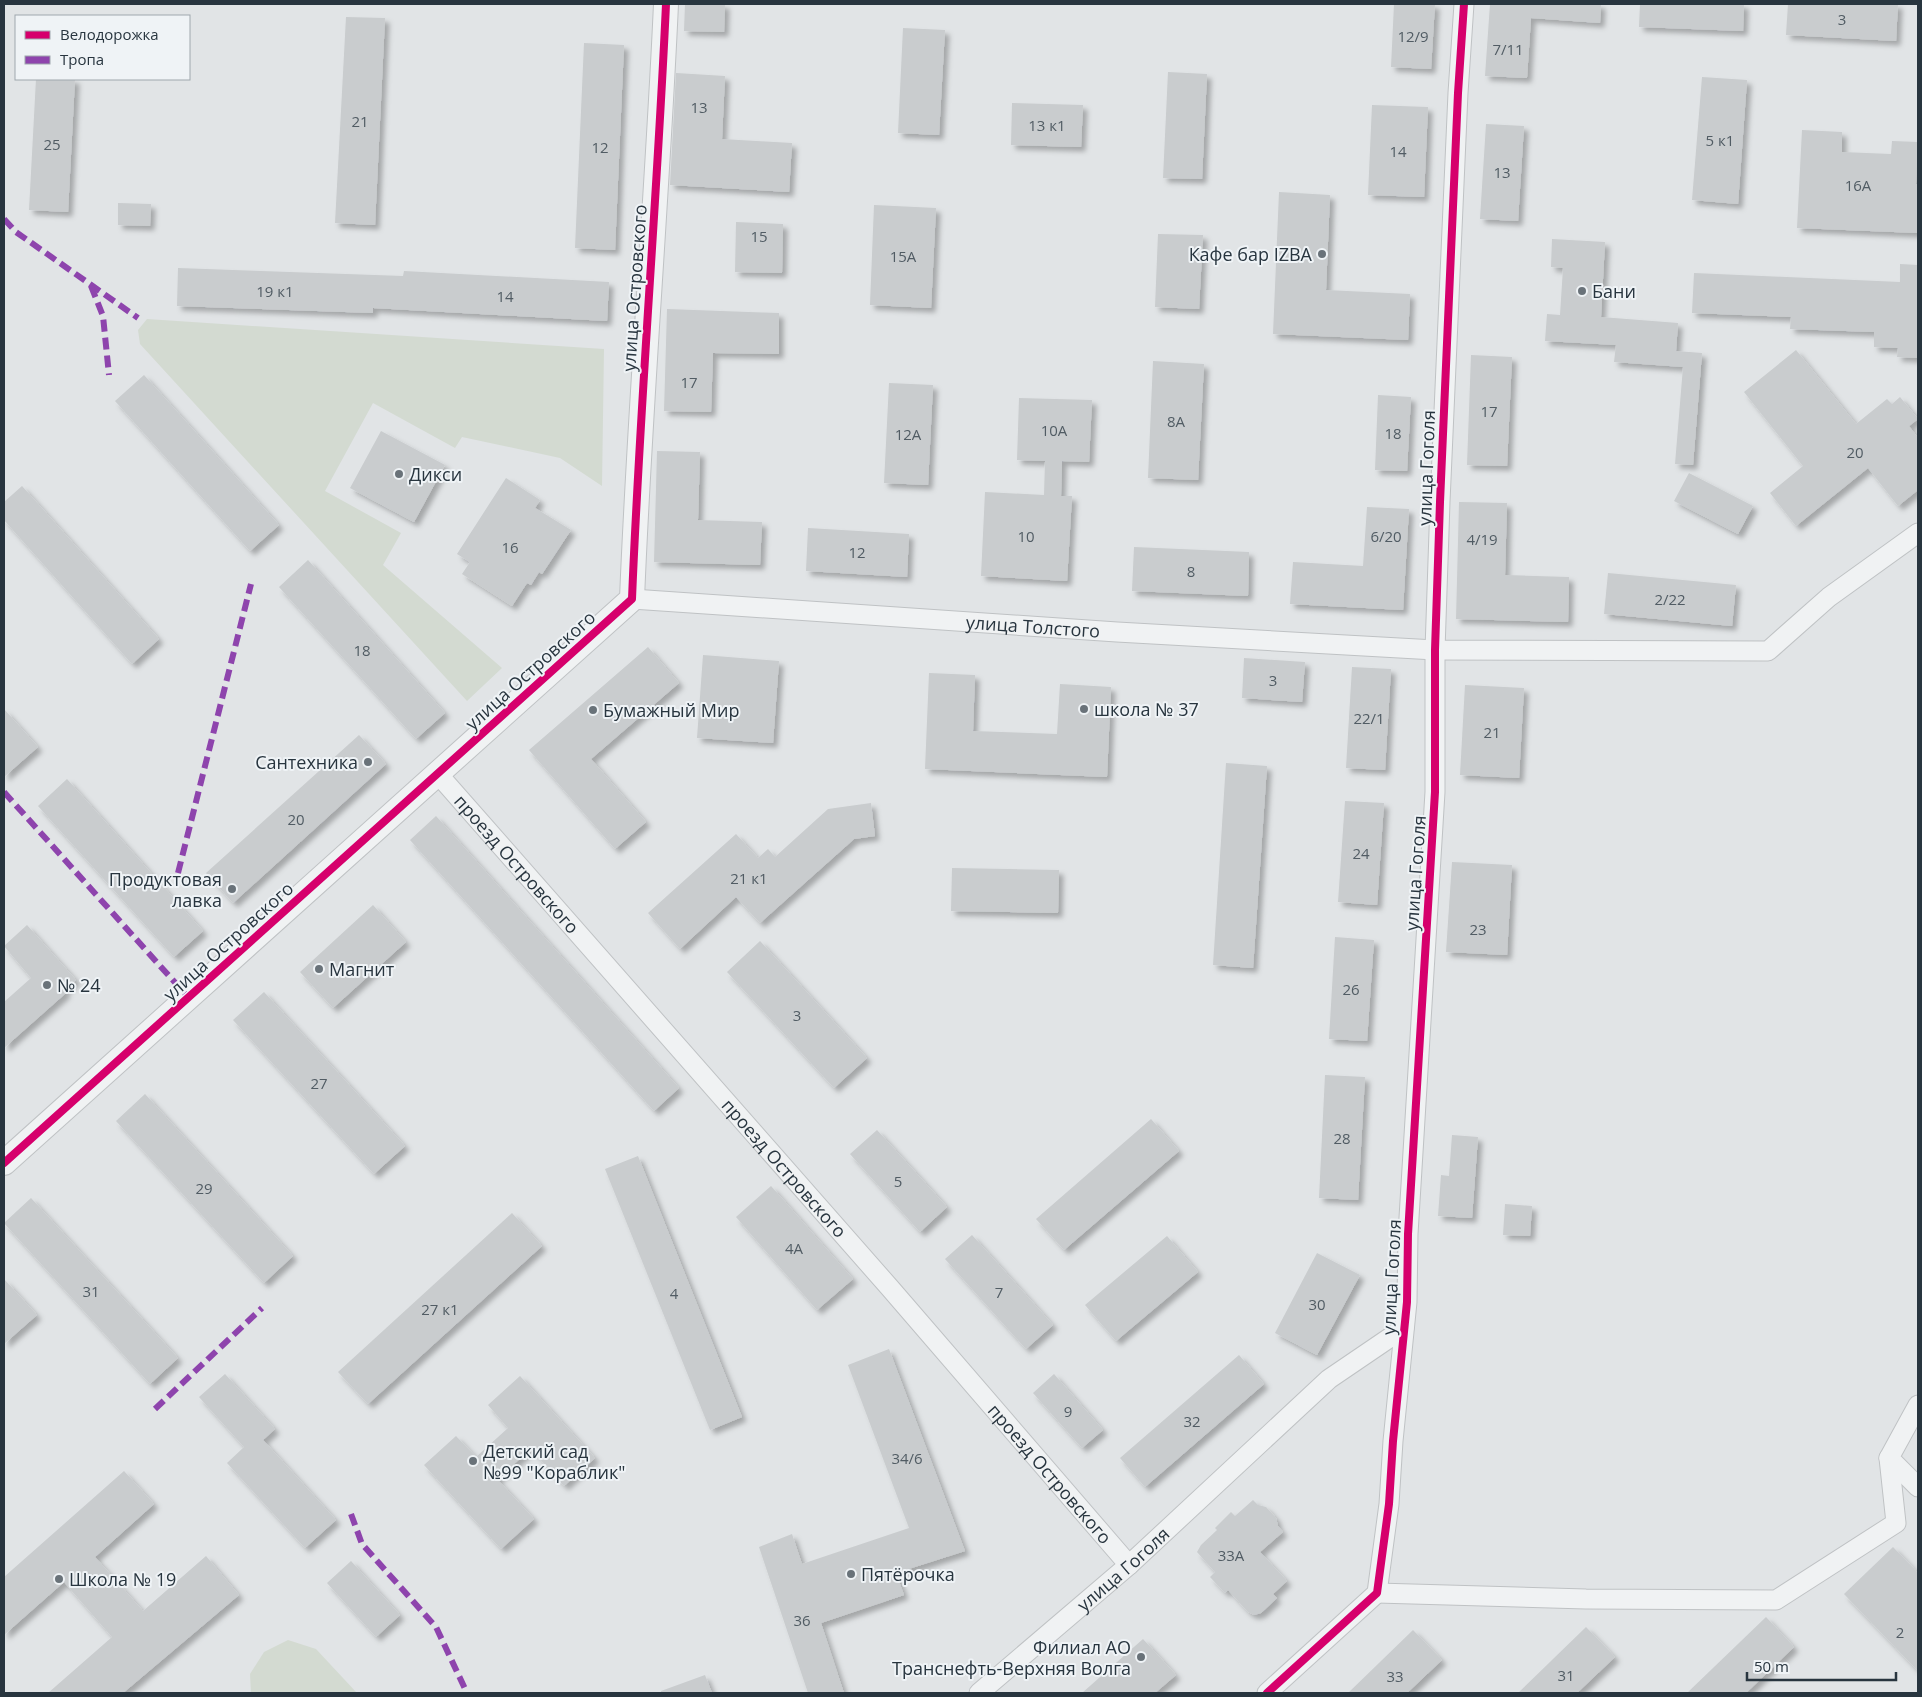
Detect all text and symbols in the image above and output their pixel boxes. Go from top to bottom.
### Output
house number: 3 [1838,9,1846,29]
legend [15,15,190,80]
text: Велодорожка [60,24,159,44]
house number: 12/9 [1397,26,1429,46]
house number: 7/11 [1492,39,1524,59]
text: Тропа [60,49,104,69]
house number: 13 [690,97,708,117]
house number: 21 [351,111,369,131]
house number: 13 к1 [1028,115,1066,135]
house number: 5 к1 [1706,130,1734,150]
house number: 25 [43,134,61,154]
house number: 12 [591,137,609,157]
house number: 14 [1389,141,1407,161]
house number: 13 [1493,162,1511,182]
house number: 16А [1845,175,1872,195]
street label: улица Островского [616,204,652,372]
house number: 15 [750,226,768,246]
place label: Кафе бар IZBA [1189,242,1313,266]
house number: 15А [890,246,917,266]
marker: Кафе бар IZBA [1316,248,1328,260]
place label: Бани [1592,279,1636,303]
house number: 19 к1 [256,281,294,301]
marker: Бани [1576,285,1588,297]
house number: 14 [496,286,514,306]
house number: 17 [680,372,698,392]
house number: 17 [1480,401,1498,421]
street label: улица Гоголя [1412,410,1440,526]
house number: 8А [1167,411,1186,431]
house number: 10А [1041,420,1068,440]
house number: 18 [1384,423,1402,443]
house number: 12А [895,424,922,444]
house number: 20 [1846,442,1864,462]
place label: Дикси [409,462,462,486]
marker: Дикси [393,468,405,480]
house number: 10 [1017,526,1035,546]
house number: 6/20 [1370,526,1402,546]
house number: 4/19 [1466,529,1498,549]
house number: 16 [501,537,519,557]
house number: 12 [848,542,866,562]
house number: 8 [1187,561,1195,581]
house number: 2/22 [1654,589,1686,609]
street label: улица Островского [460,605,600,735]
street label: улица Толстого [965,610,1101,643]
house number: 18 [353,640,371,660]
house number: 3 [1269,670,1277,690]
place label: школа № 37 [1094,697,1199,721]
place label: Бумажный Мир [603,698,739,722]
marker: школа № 37 [1078,703,1090,715]
marker: Бумажный Мир [587,704,599,716]
house number: 22/1 [1353,708,1385,728]
house number: 21 [1483,722,1501,742]
place label: Сантехника [255,750,358,774]
marker: Сантехника [362,756,374,768]
street label: проезд Островского [449,789,585,938]
house number: 20 [287,809,305,829]
street label: улица Гоголя [1399,814,1431,932]
house number: 24 [1352,843,1370,863]
place label: Продуктовая лавка [109,867,222,912]
house number: 21 к1 [730,868,768,888]
street label: улица Островского [158,876,298,1006]
marker: Продуктовая лавка [226,883,238,895]
house number: 23 [1469,919,1487,939]
place label: Магнит [329,957,395,981]
marker: Магнит [313,963,325,975]
place label: № 24 [57,973,101,997]
marker: № 24 [41,979,53,991]
house number: 26 [1342,979,1360,999]
house number: 3 [793,1005,801,1025]
house number: 27 [310,1073,328,1093]
street label: проезд Островского [717,1093,852,1243]
house number: 28 [1333,1128,1351,1148]
house number: 5 [894,1171,902,1191]
house number: 29 [195,1178,213,1198]
street label: улица Гоголя [1376,1219,1406,1335]
house number: 4А [785,1238,804,1258]
house number: 31 [82,1281,100,1301]
house number: 7 [995,1282,1003,1302]
house number: 4 [670,1283,679,1303]
house number: 30 [1308,1294,1326,1314]
house number: 27 к1 [421,1299,459,1319]
street label: проезд Островского [983,1399,1117,1549]
house number: 9 [1064,1401,1072,1421]
house number: 32 [1183,1411,1201,1431]
place label: Детский сад №99 "Кораблик" [483,1439,626,1484]
house number: 34/6 [891,1448,923,1468]
marker: Детский сад №99 "Кораблик" [467,1455,479,1467]
street label: улица Гоголя [1072,1522,1174,1616]
house number: 33А [1218,1545,1245,1565]
place label: Пятёрочка [861,1562,955,1586]
place label: Школа № 19 [69,1567,176,1591]
marker: Пятёрочка [845,1568,857,1580]
marker: Школа № 19 [53,1573,65,1585]
house number: 36 [793,1610,811,1630]
house number: 2 [1896,1622,1904,1642]
place label: Филиал АО Транснефть-Верхняя Волга [892,1635,1131,1680]
scale bar [1747,1650,1896,1682]
marker: Филиал АО Транснефть-Верхняя Волга [1135,1651,1147,1663]
text: 50 m [1754,1656,1789,1676]
house number: 31 [1557,1665,1575,1685]
house number: 33 [1386,1666,1404,1686]

